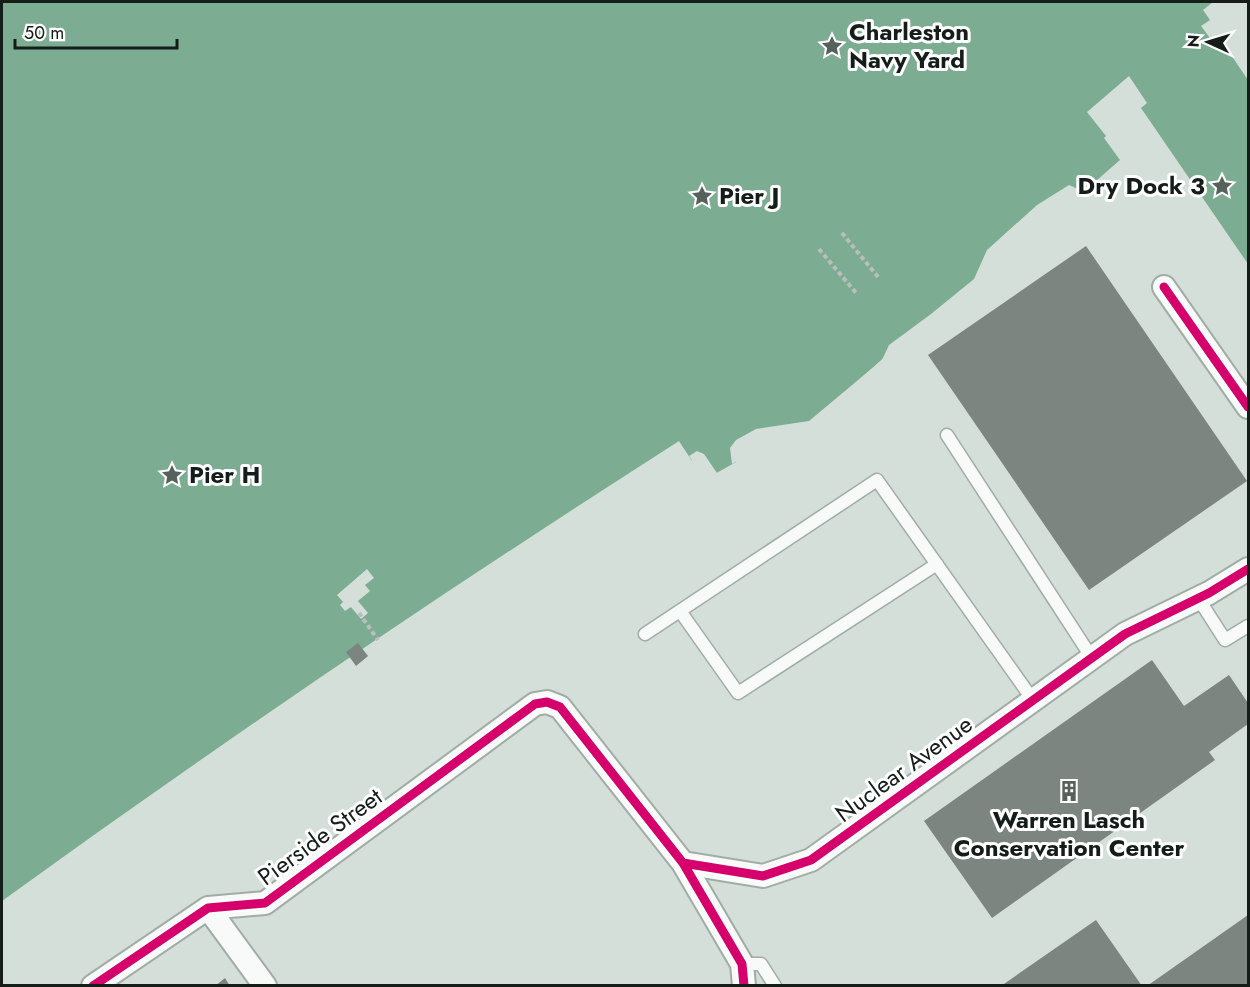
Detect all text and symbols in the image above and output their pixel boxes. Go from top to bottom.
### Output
scale bar [15,12,177,50]
north arrow [1178,12,1238,72]
place label: Charleston Navy Yard [849,14,969,77]
text: 50 m [24,20,64,46]
place icon: Charleston Navy Yard [820,34,844,58]
text: N [1182,34,1205,48]
place label: Dry Dock 3 [1078,168,1205,203]
place icon: Dry Dock 3 [1210,174,1234,198]
place label: Pier J [719,178,779,213]
place icon: Pier J [690,184,714,208]
place label: Pier H [189,457,260,492]
place icon: Pier H [160,463,184,487]
street label: Nuclear Avenue [828,707,980,830]
street label: Pierside Street [250,779,389,894]
building icon: Warren Lasch Conservation Center [1057,779,1081,803]
place label: Warren Lasch Conservation Center [954,802,1184,865]

